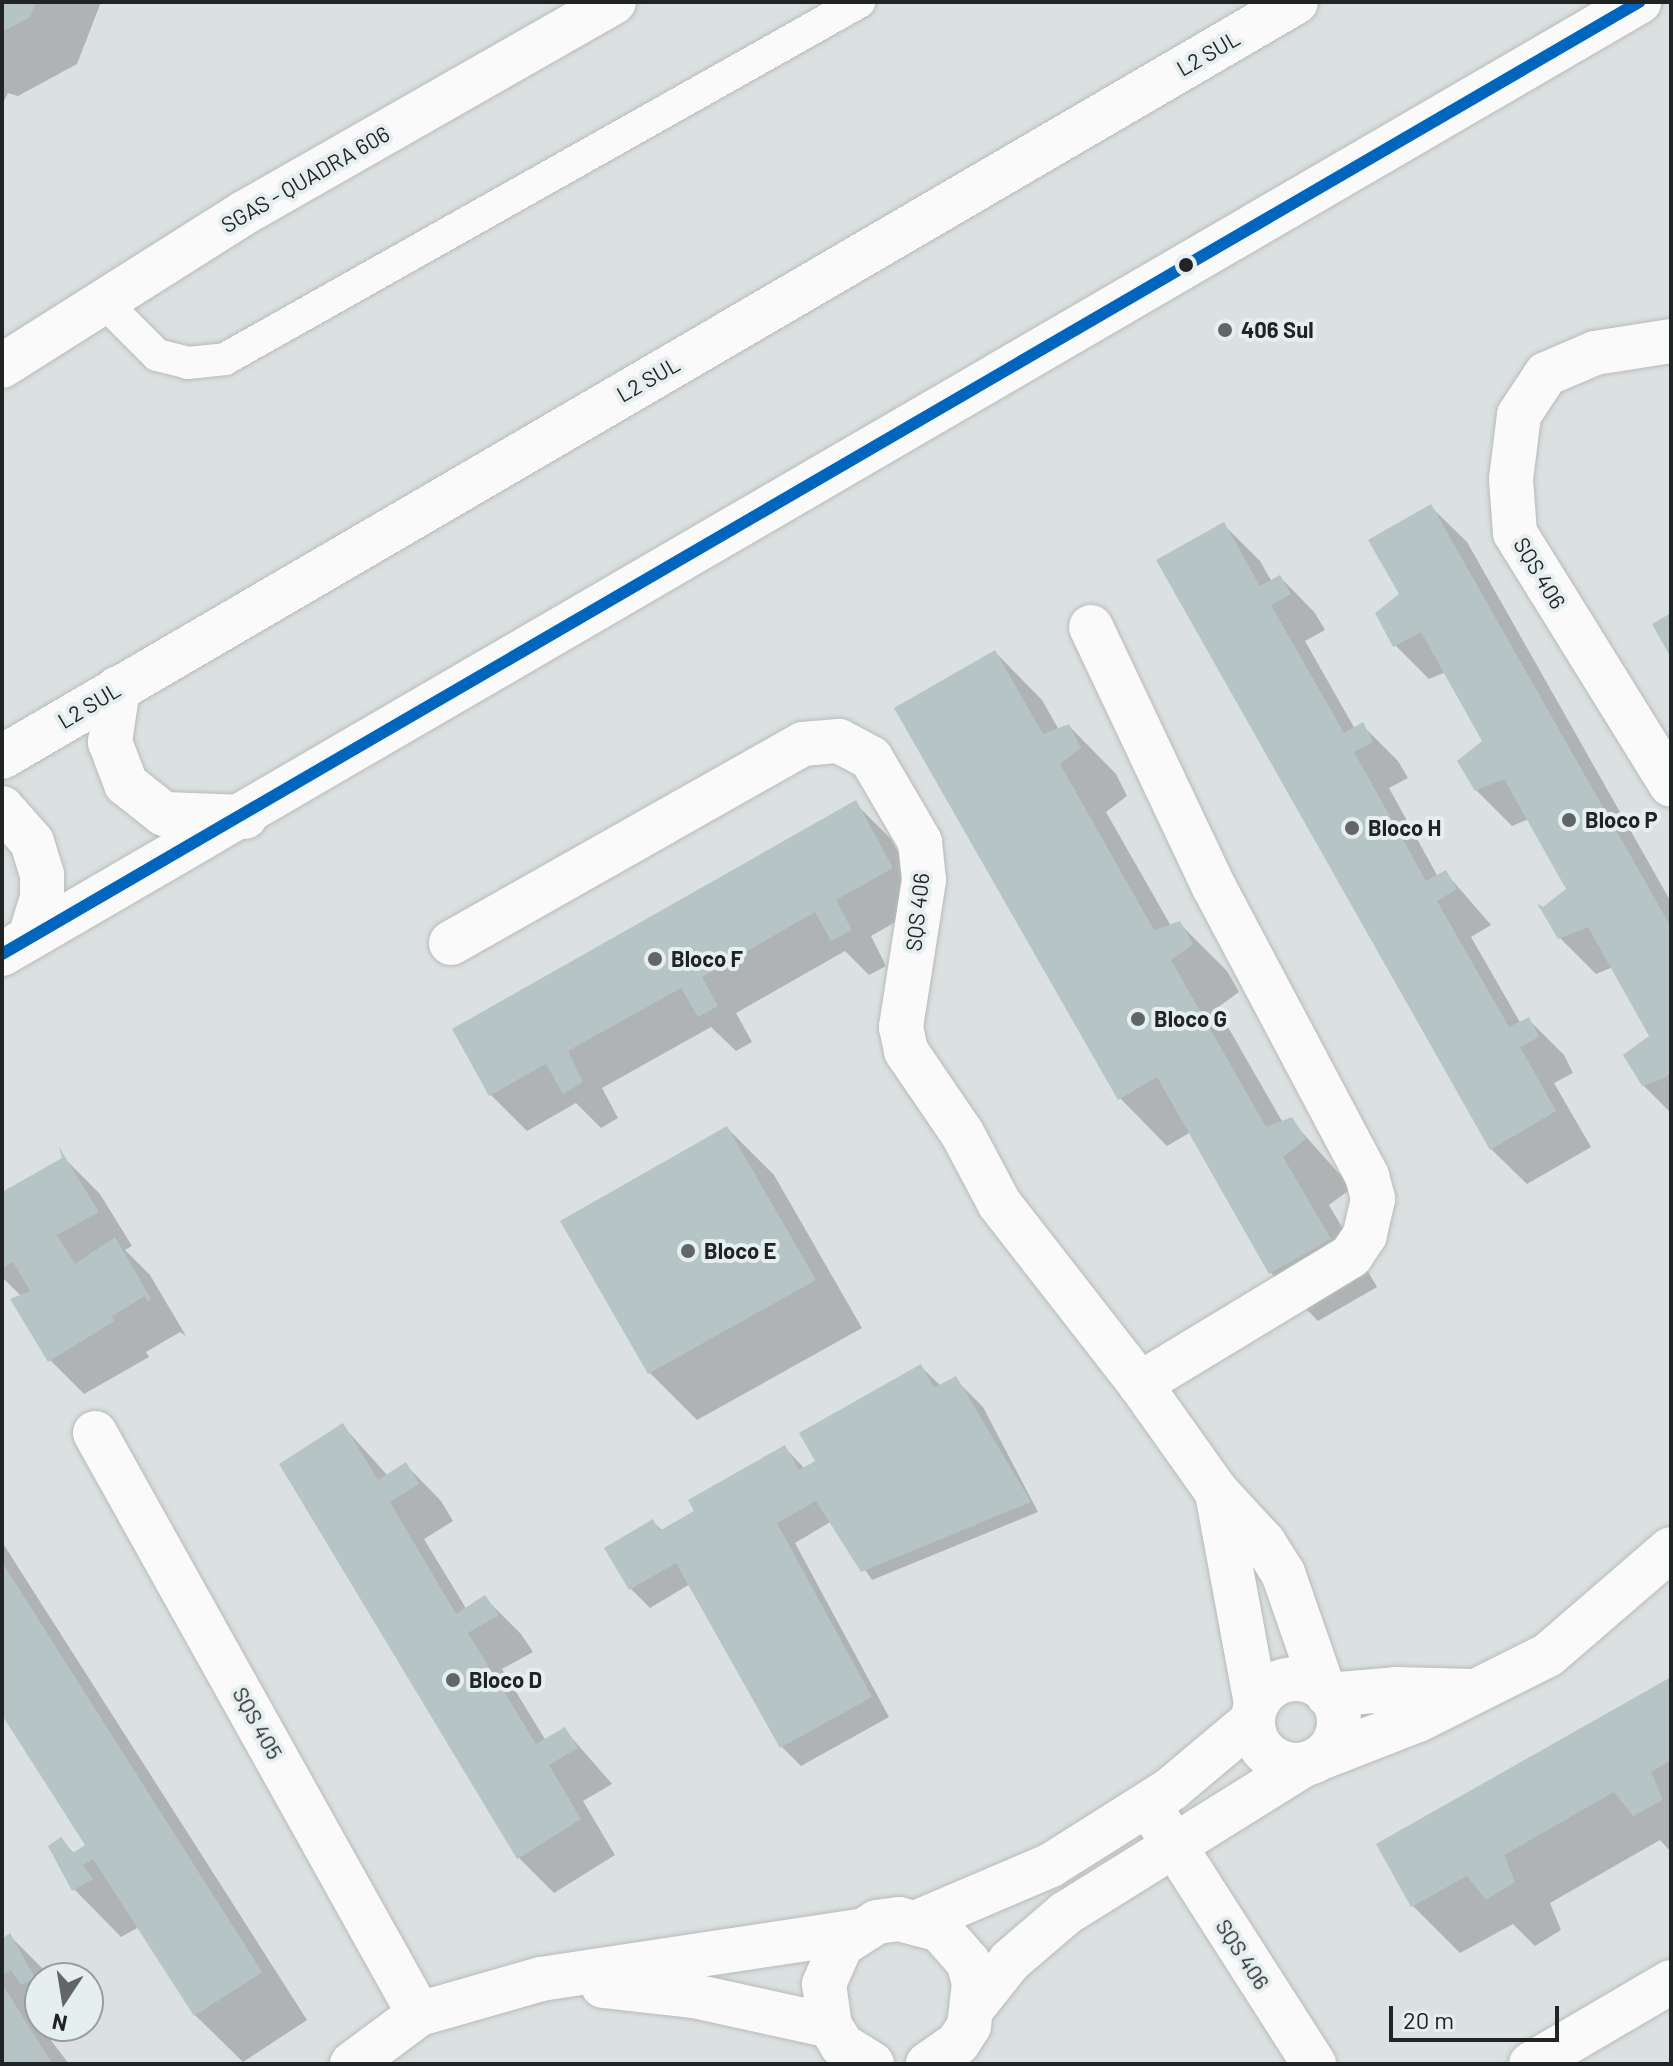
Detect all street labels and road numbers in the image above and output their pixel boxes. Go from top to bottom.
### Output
street label: L2 SUL [1172,24,1244,82]
street label: SGAS - QUADRA 606 [216,120,394,238]
street label: L2 SUL [612,350,684,408]
street label: SQS 406 [1508,532,1572,614]
street label: L2 SUL [53,676,125,734]
street label: SQS 406 [900,872,934,952]
street label: SQS 405 [227,1682,289,1764]
street label: SQS 406 [1211,1914,1275,1994]

